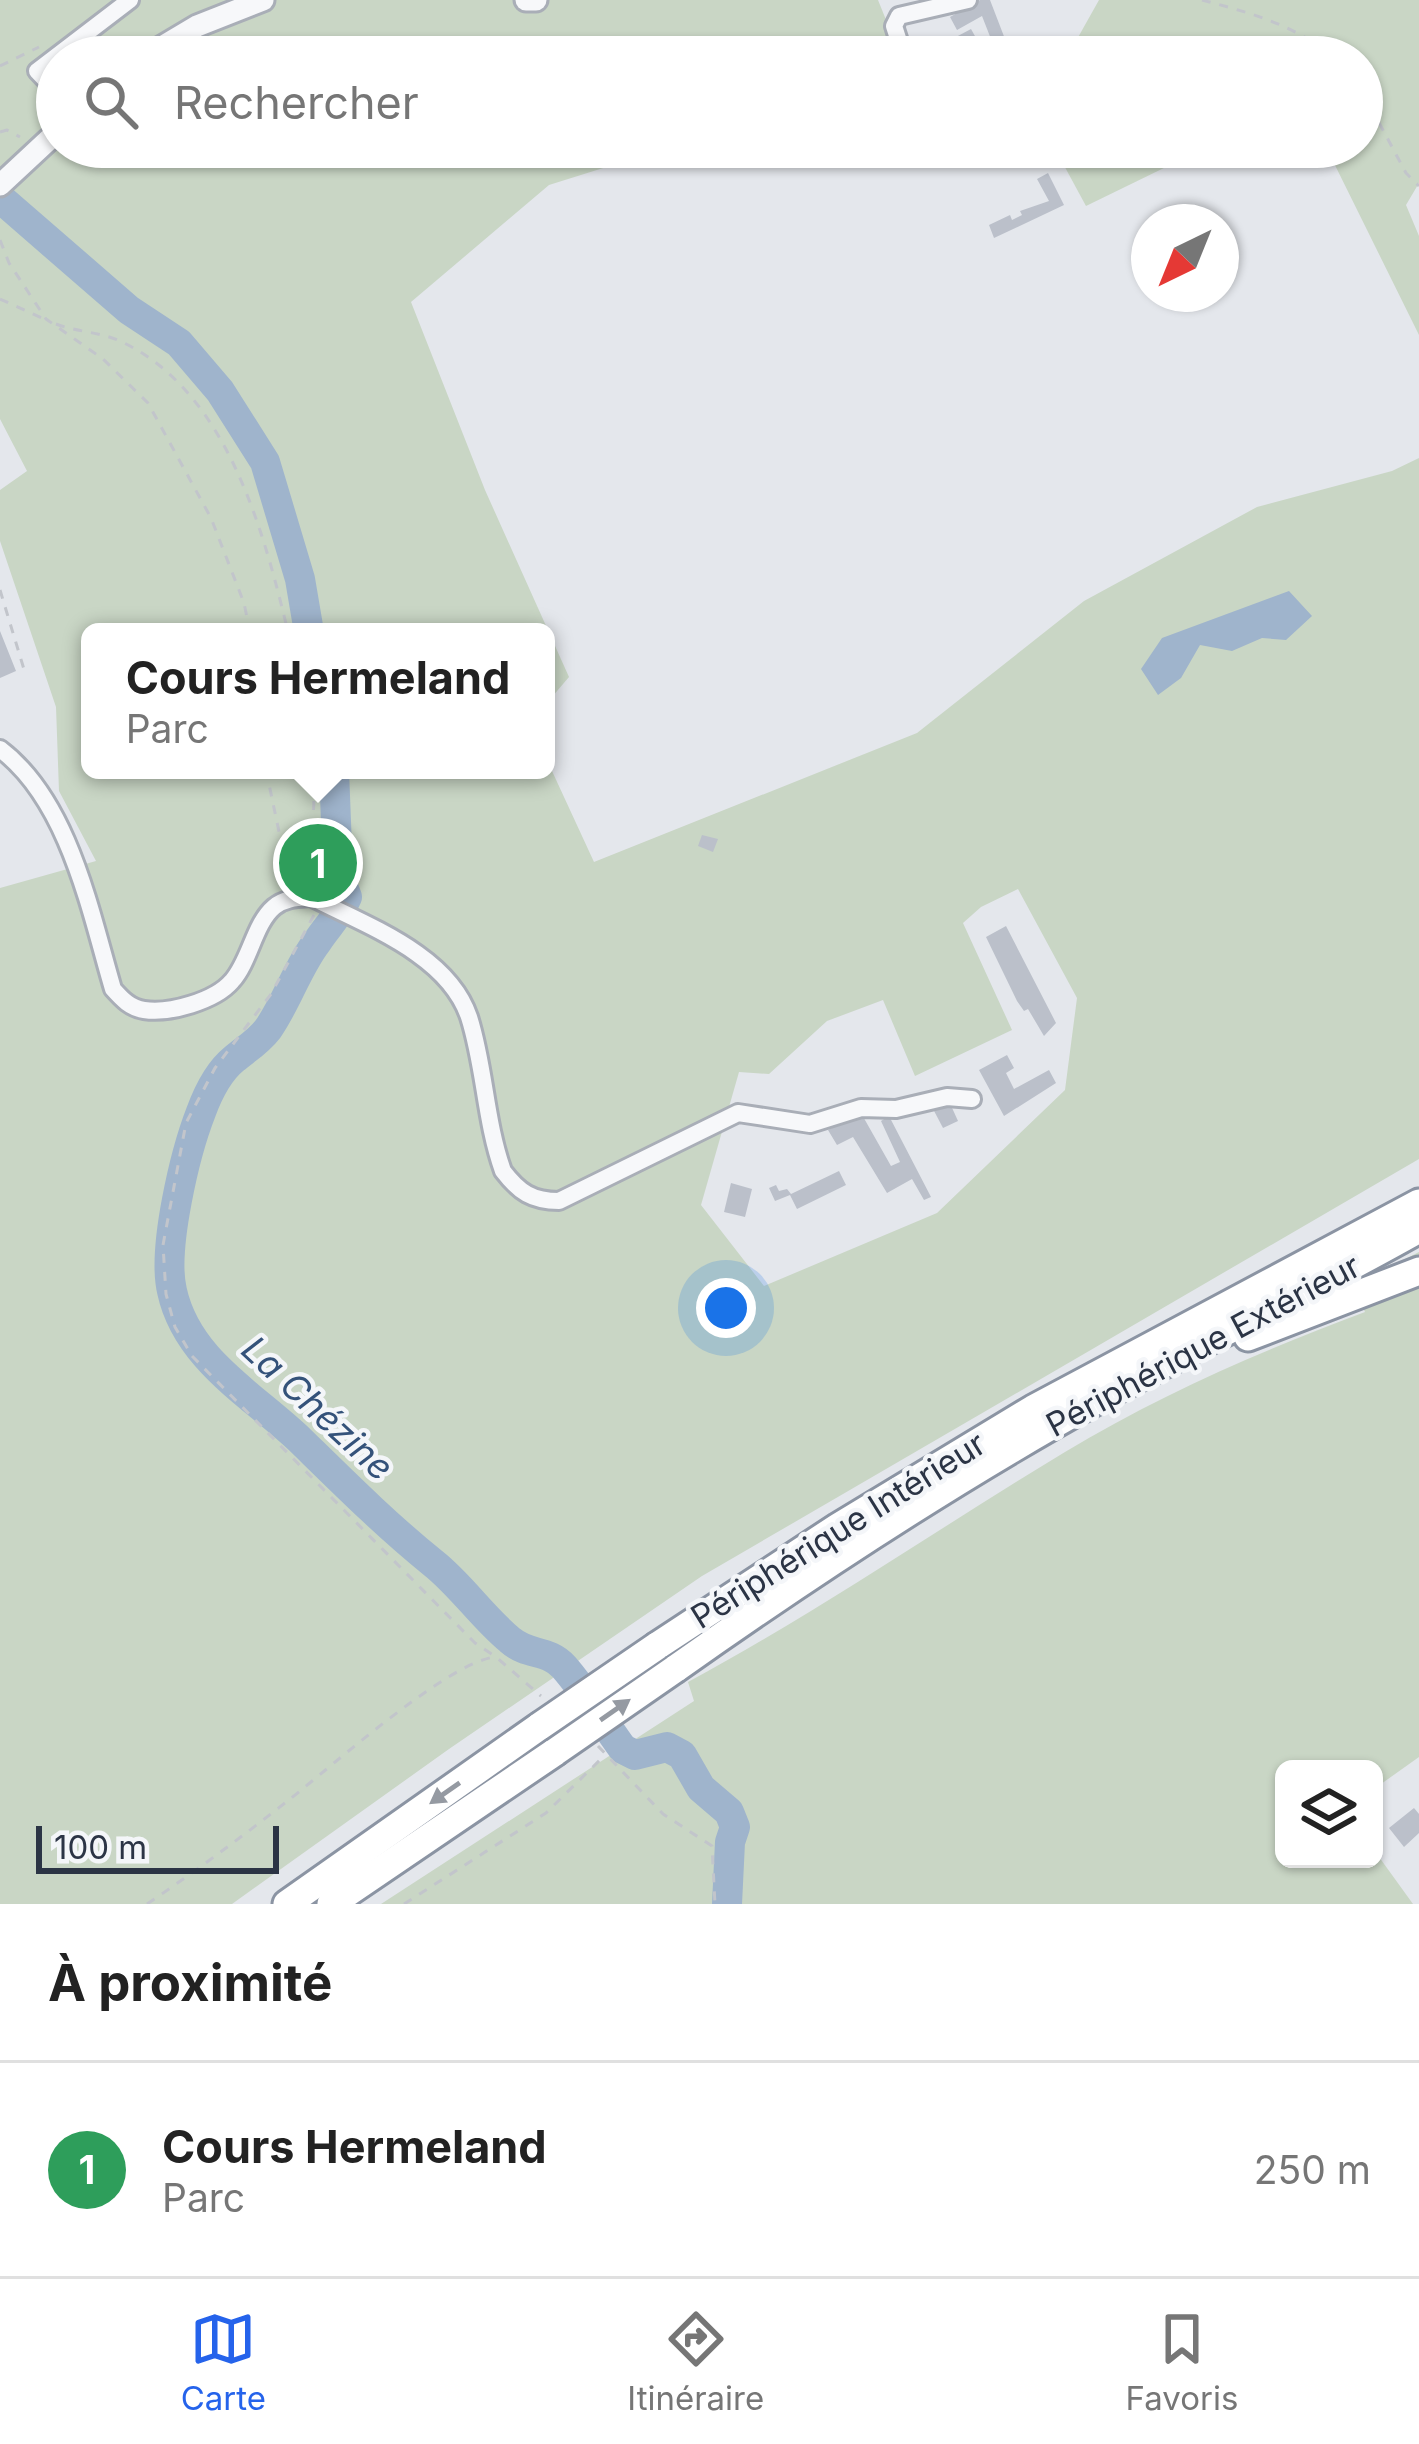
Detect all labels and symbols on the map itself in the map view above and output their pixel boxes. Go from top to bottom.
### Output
north arrow [1131,204,1239,312]
pin: 1 [279,818,357,908]
street label: Périphérique Extérieur [1039,1245,1367,1445]
your location [696,1278,756,1338]
water label: La Chézine [233,1327,403,1489]
street label: Périphérique Intérieur [683,1423,993,1637]
one-way arrow [598,1699,631,1722]
one-way arrow [428,1781,461,1804]
scale bar [36,1820,279,1873]

